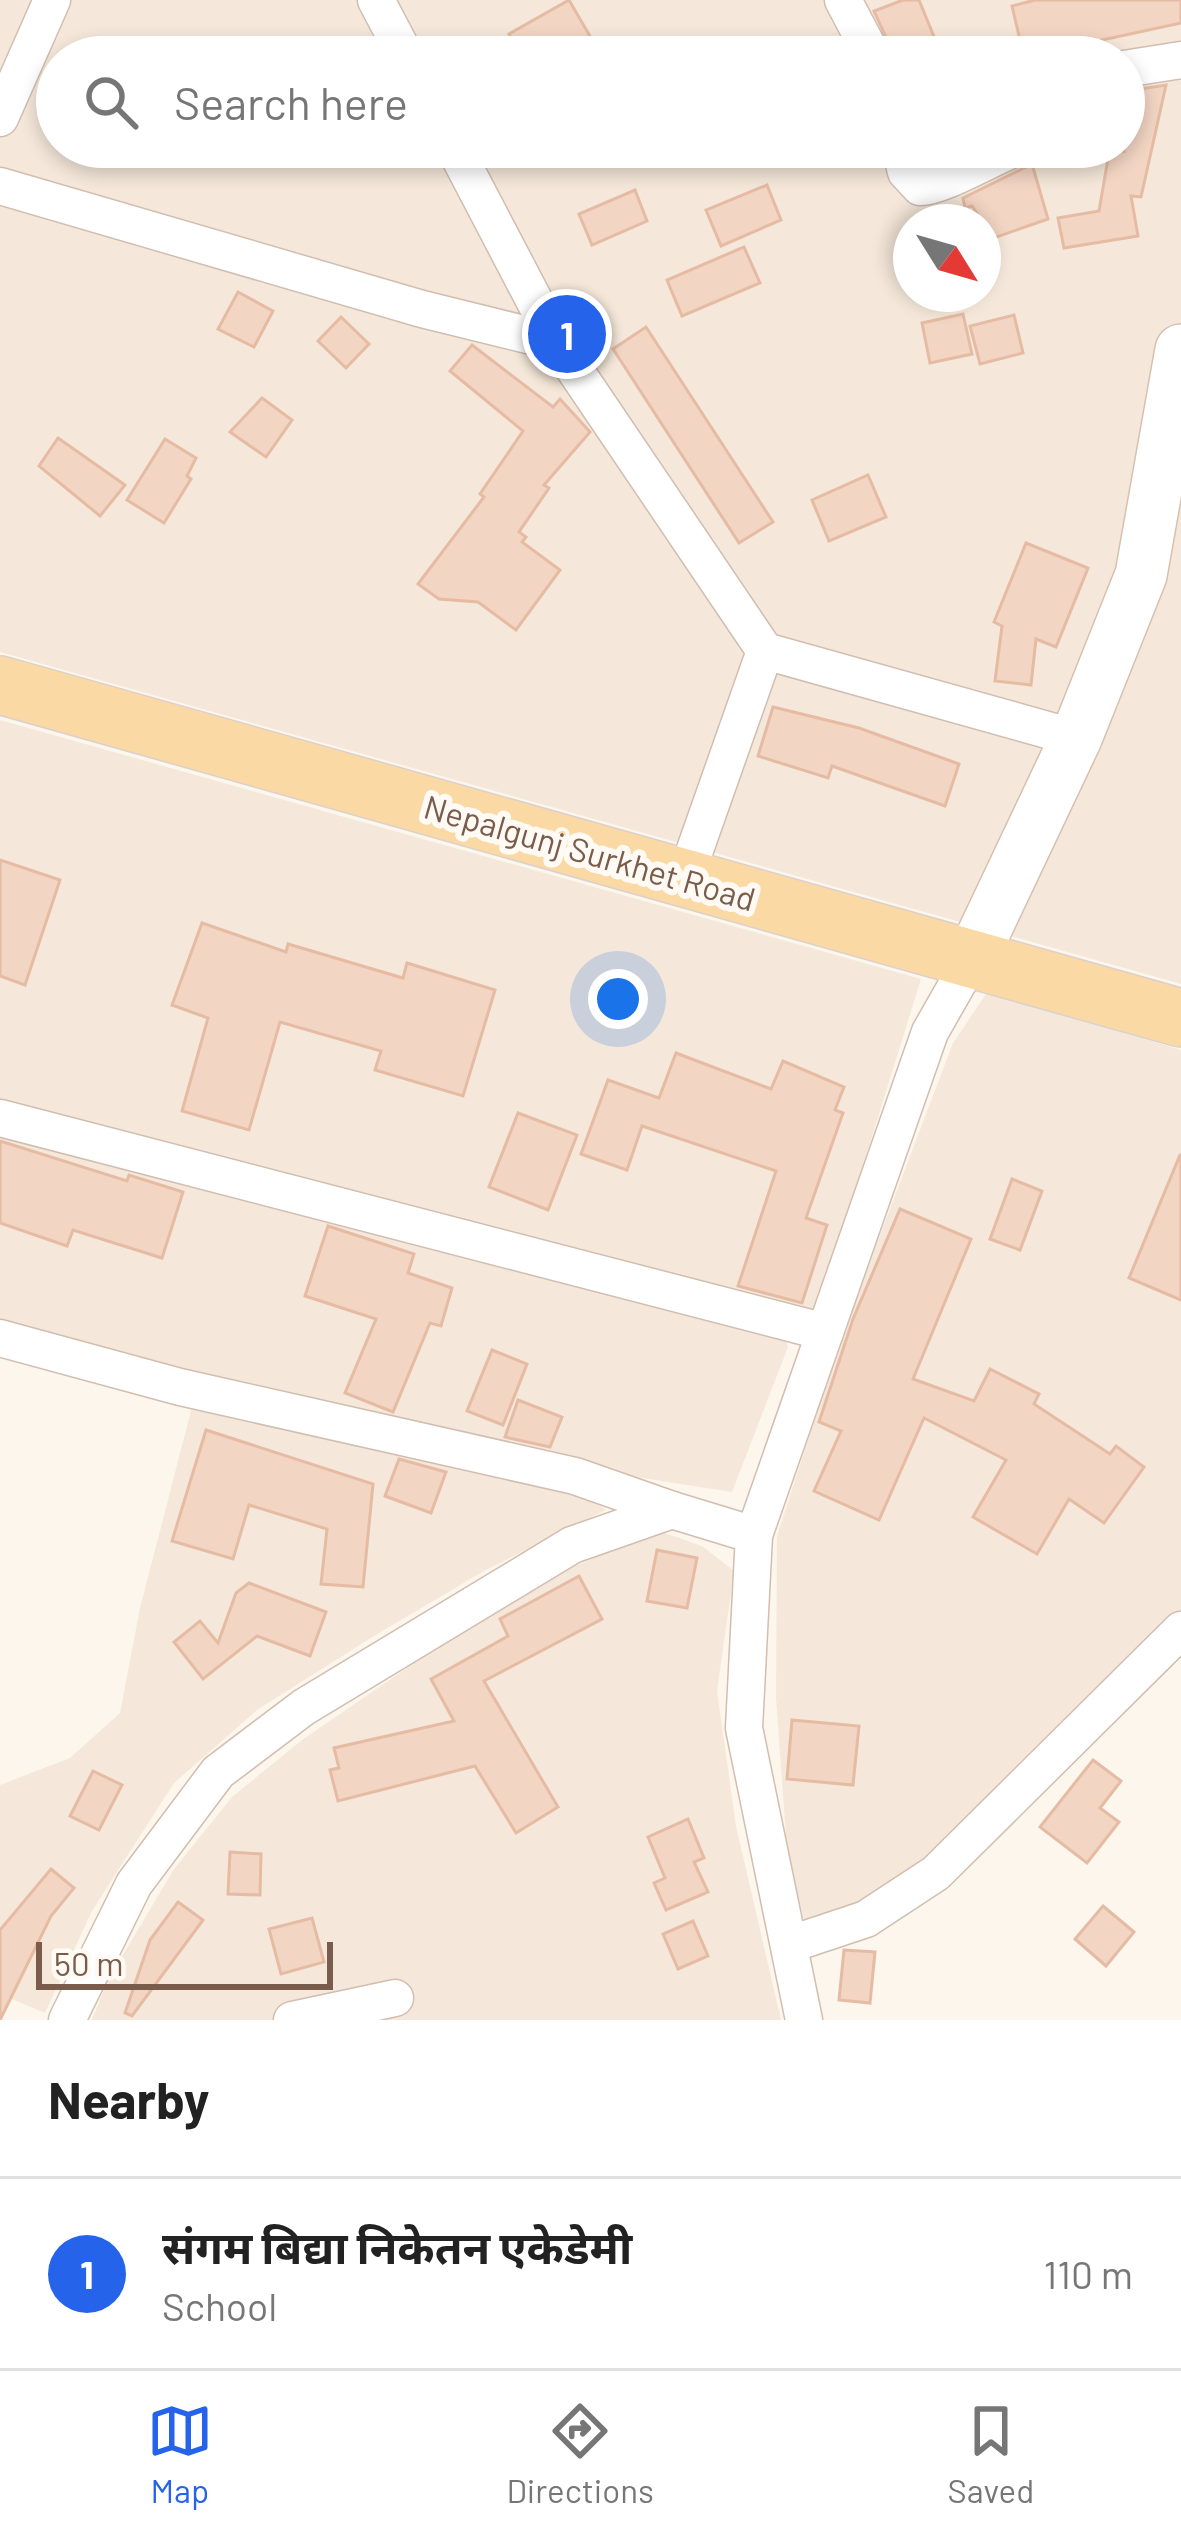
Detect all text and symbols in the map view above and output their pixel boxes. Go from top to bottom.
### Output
search box [36,36,1145,168]
icon: search [78,69,144,135]
text: Search here [174,75,408,129]
north arrow [893,204,1001,312]
pin: 1 [528,289,606,379]
street label: Nepalgunj Surkhet Road [420,786,760,918]
your location [588,969,648,1029]
scale bar [36,1936,333,1989]
text: 50 m [54,1943,124,1983]
text: Nearby [48,2068,209,2129]
text: संगम बिद्या निकेतन एकेडेमी [162,2219,632,2273]
text: 1 [80,2250,94,2297]
text: 110 m [1043,2250,1133,2297]
text: School [162,2282,277,2329]
tab: Map [147,2398,213,2510]
tab: Directions [506,2398,654,2510]
tab: Saved [948,2398,1034,2510]

